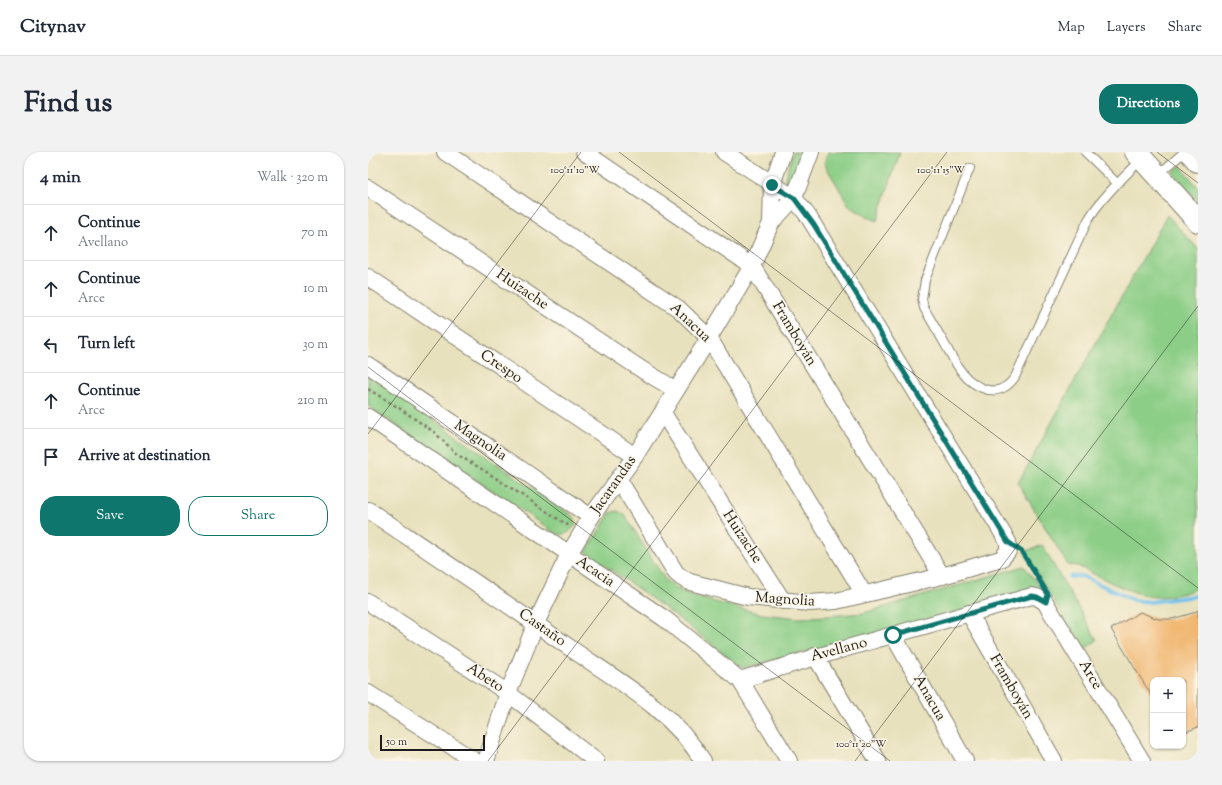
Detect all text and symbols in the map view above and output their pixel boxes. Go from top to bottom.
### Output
text: Citynav [20,14,86,41]
text: Map [1058,18,1085,38]
text: Layers [1107,18,1145,38]
text: Share [1167,18,1202,38]
text: Find us [24,84,112,124]
button: Directions [1099,84,1198,124]
text: 100°11'10"W [550,163,600,178]
text: 100°11'15"W [917,163,965,178]
text: 4 min [40,166,81,190]
text: Walk · 320 m [257,169,328,187]
route end [763,176,781,194]
text: Continue [78,213,140,234]
icon: ahead [40,222,62,244]
text: 70 m [301,224,328,242]
text: Avellano [78,234,128,252]
street label: Huizache [491,265,553,315]
text: Continue [78,269,140,290]
icon: ahead [40,278,62,300]
text: 10 m [303,280,328,298]
text: Arce [78,290,105,308]
street label: Anacua [665,298,716,348]
street label: Framboyán [766,298,822,370]
icon: left [40,334,62,356]
text: Turn left [78,334,135,355]
text: 30 m [302,336,328,354]
street label: Crespo [476,345,526,389]
text: Continue [78,381,140,402]
icon: ahead [40,390,62,412]
text: 210 m [297,392,328,410]
text: Arce [78,402,105,420]
street label: Magnolia [449,416,511,467]
icon: arrive [40,446,62,468]
text: Arrive at destination [78,446,211,467]
street label: Jacarandas [586,451,642,519]
button: Save [40,496,180,536]
button: Share [188,496,328,536]
street label: Huizache [717,506,767,568]
street label: Acacia [571,551,619,593]
street label: Magnolia [754,587,816,613]
street label: Castaño [514,604,570,652]
route start [884,626,902,644]
street label: Avellano [808,632,870,668]
street label: Framboyán [984,651,1038,724]
street label: Arce [1073,656,1107,694]
street label: Abeto [462,658,508,698]
street label: Anacua [907,671,951,725]
map controls [1150,677,1186,749]
button: + [1150,677,1186,713]
button: − [1150,713,1186,749]
scale bar [380,733,485,752]
text: 50 m [386,734,407,750]
text: 100°11'20"W [836,737,886,752]

